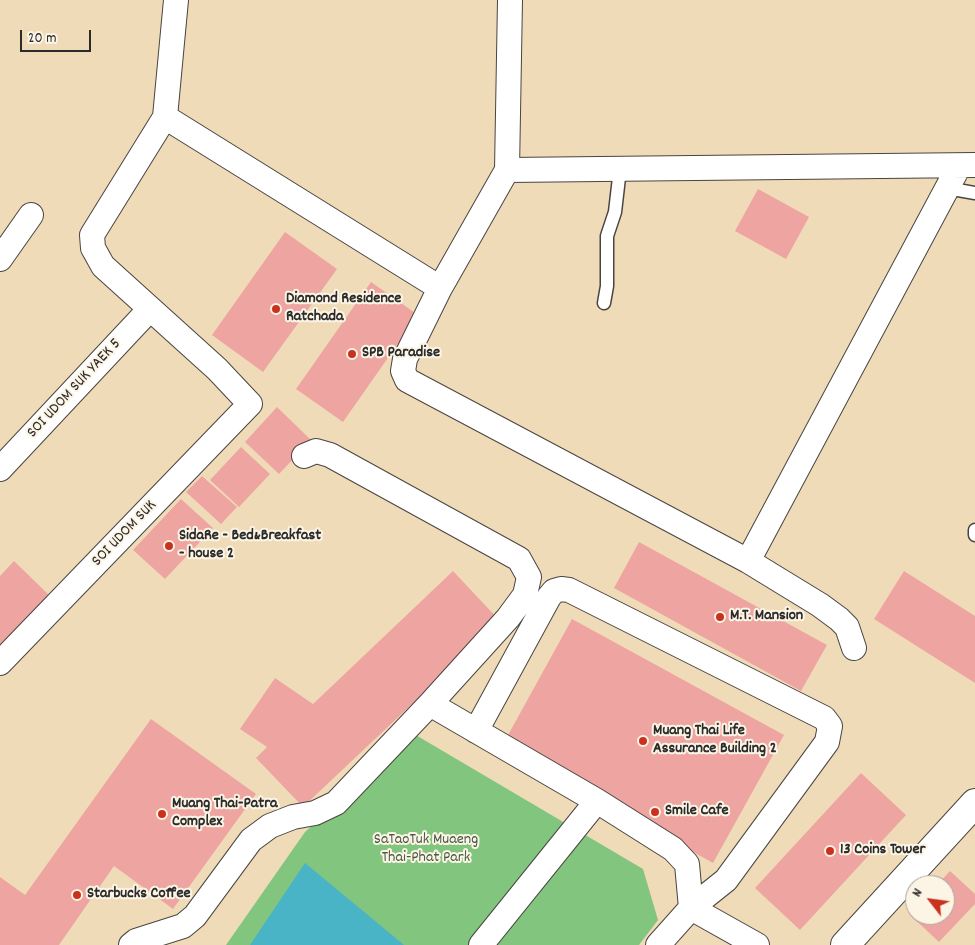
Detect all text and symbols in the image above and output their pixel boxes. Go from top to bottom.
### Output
scale bar [22,20,94,52]
text: 20 m [28,28,56,50]
place label: Diamond Residence Ratchada [286,290,401,328]
marker: Diamond Residence Ratchada [270,303,282,315]
street label: SOI UDOM SUK YAEK 5 [24,335,126,443]
place label: SPB Paradise [362,344,440,364]
marker: SPB Paradise [346,348,358,360]
street label: SOI UDOM SUK [88,497,162,571]
place label: SidaRe - Bed&Breakfast - house 2 [179,527,321,565]
marker: SidaRe - Bed&Breakfast - house 2 [163,540,175,552]
place label: M.T. Mansion [730,607,803,627]
marker: M.T. Mansion [714,611,726,623]
place label: Muang Thai Life Assurance Building 2 [653,722,777,760]
marker: Muang Thai Life Assurance Building 2 [637,735,649,747]
place label: Muang Thai-Patra Complex [172,795,278,833]
place label: Smile Cafe [665,802,729,822]
marker: Smile Cafe [649,806,661,818]
marker: Muang Thai-Patra Complex [156,808,168,820]
park label: SaTaoTuk Muaeng Thai-Phat Park [374,831,478,869]
place label: 13 Coins Tower [840,841,925,861]
marker: 13 Coins Tower [824,845,836,857]
north arrow [905,875,955,925]
place label: Starbucks Coffee [87,885,191,905]
text: N [907,885,928,901]
marker: Starbucks Coffee [71,889,83,901]

